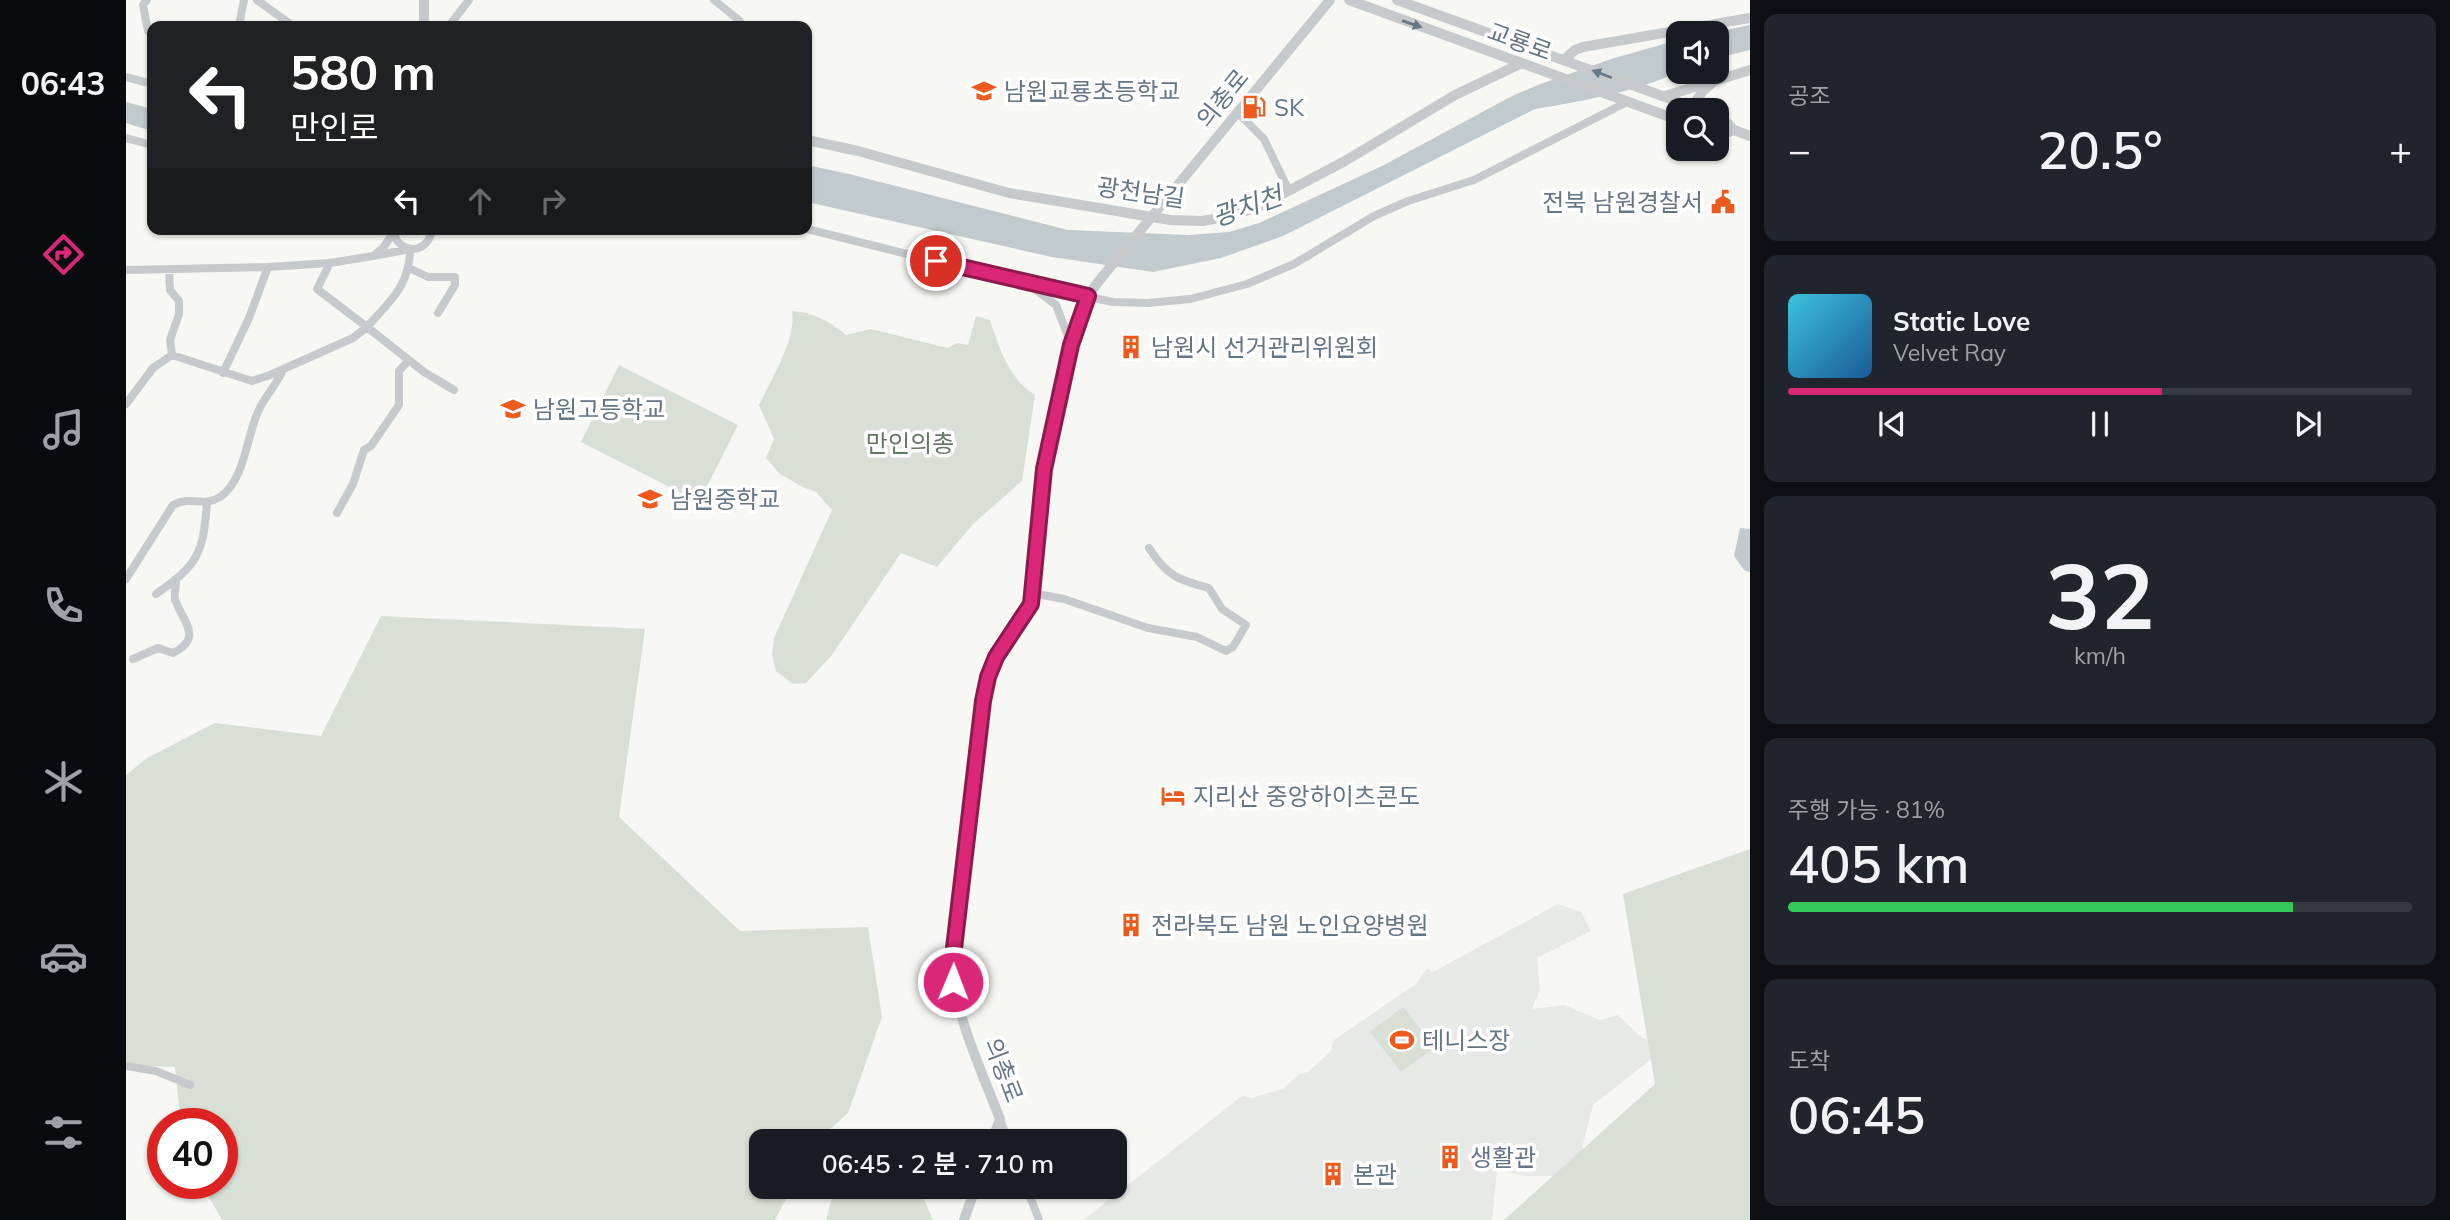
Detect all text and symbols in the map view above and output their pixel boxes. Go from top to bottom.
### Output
street label: 교룡로 [1484,16,1556,66]
one-way arrow [1402,19,1423,30]
map controls [1666,21,1729,161]
button: sound [1666,21,1729,84]
text: 580 m [290,41,436,102]
icon: left [175,49,266,140]
text: 06:43 [21,63,105,103]
street label: 의총로 [1189,63,1255,133]
one-way arrow [1592,69,1613,80]
place label: 남원교룡초등학교 [1004,76,1181,106]
school or university icon: 남원교룡초등학교 [970,77,998,105]
text: 공조 [1788,81,1830,110]
place label: SK [1274,92,1305,122]
fuel station icon: SK [1240,93,1268,121]
button: search [1666,98,1729,161]
text: 만인로 [290,107,378,147]
text: 20.5° [2037,117,2163,182]
text: − [1788,126,1811,174]
text: + [2389,126,2412,174]
street label: 광천남길 [1095,171,1187,213]
water label: 광치천 [1208,178,1289,233]
icon: left [388,182,426,220]
icon: ahead [461,182,499,220]
icon: right [534,182,572,220]
place label: 전북 남원경찰서 [1542,187,1703,217]
public building icon: 전북 남원경찰서 [1709,188,1737,216]
icon: directions [39,230,88,279]
pin [906,231,966,291]
icon: arrive [917,242,955,280]
text: Static Love [1893,305,2030,338]
place label: 남원시 선거관리위원회 [1151,332,1378,362]
building icon: 남원시 선거관리위원회 [1117,333,1145,361]
text: Velvet Ray [1893,338,2006,367]
place label: 남원고등학교 [533,394,665,424]
school or university icon: 남원고등학교 [499,395,527,423]
icon: music [39,405,88,454]
icon: previous [1873,405,1911,443]
icon: pause [2081,405,2119,443]
icon: next [2289,405,2327,443]
park label: 만인의총 [866,428,954,458]
place label: 남원중학교 [670,484,780,514]
school or university icon: 남원중학교 [636,485,664,513]
text: 32 [2045,538,2155,652]
icon: phone [39,581,88,630]
text: km/h [2074,641,2126,670]
icon: climate [39,757,88,806]
place label: 지리산 중앙하이츠콘도 [1193,781,1420,811]
hotel icon: 지리산 중앙하이츠콘도 [1159,782,1187,810]
text: 주행 가능 · 81% [1788,795,1945,824]
text: 405 km [1788,831,1969,896]
place label: 전라북도 남원 노인요양병원 [1151,910,1429,940]
building icon: 전라북도 남원 노인요양병원 [1117,911,1145,939]
icon: car [39,932,88,981]
position arrow [916,945,990,1019]
place label: 테니스장 [1422,1025,1510,1055]
sports icon: 테니스장 [1388,1026,1416,1054]
street label: 의총로 [978,1034,1030,1106]
text: 도착 [1788,1046,1830,1075]
text: 06:45 [1788,1082,1925,1147]
icon: filters [39,1108,88,1157]
speed limit sign: 40 [147,1108,238,1199]
place label: 생활관 [1470,1142,1536,1172]
building icon: 생활관 [1436,1143,1464,1171]
text: 06:45 · 2 분 · 710 m [822,1147,1054,1180]
place label: 본관 [1353,1159,1397,1189]
building icon: 본관 [1319,1160,1347,1188]

